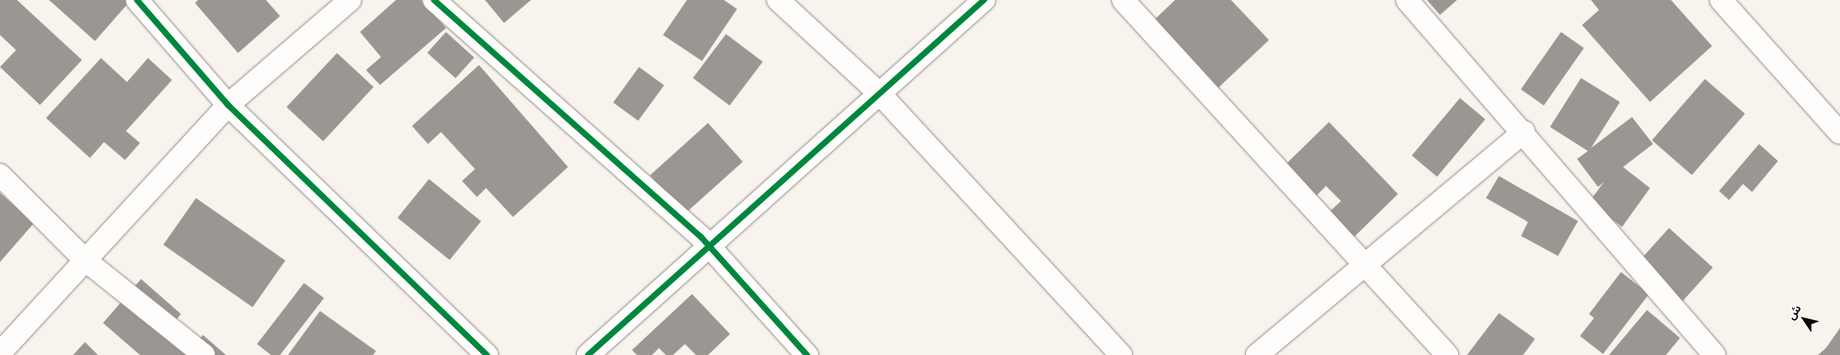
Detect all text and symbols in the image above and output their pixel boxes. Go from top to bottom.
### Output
north arrow [1784,299,1824,339]
text: ش [1784,302,1804,322]

